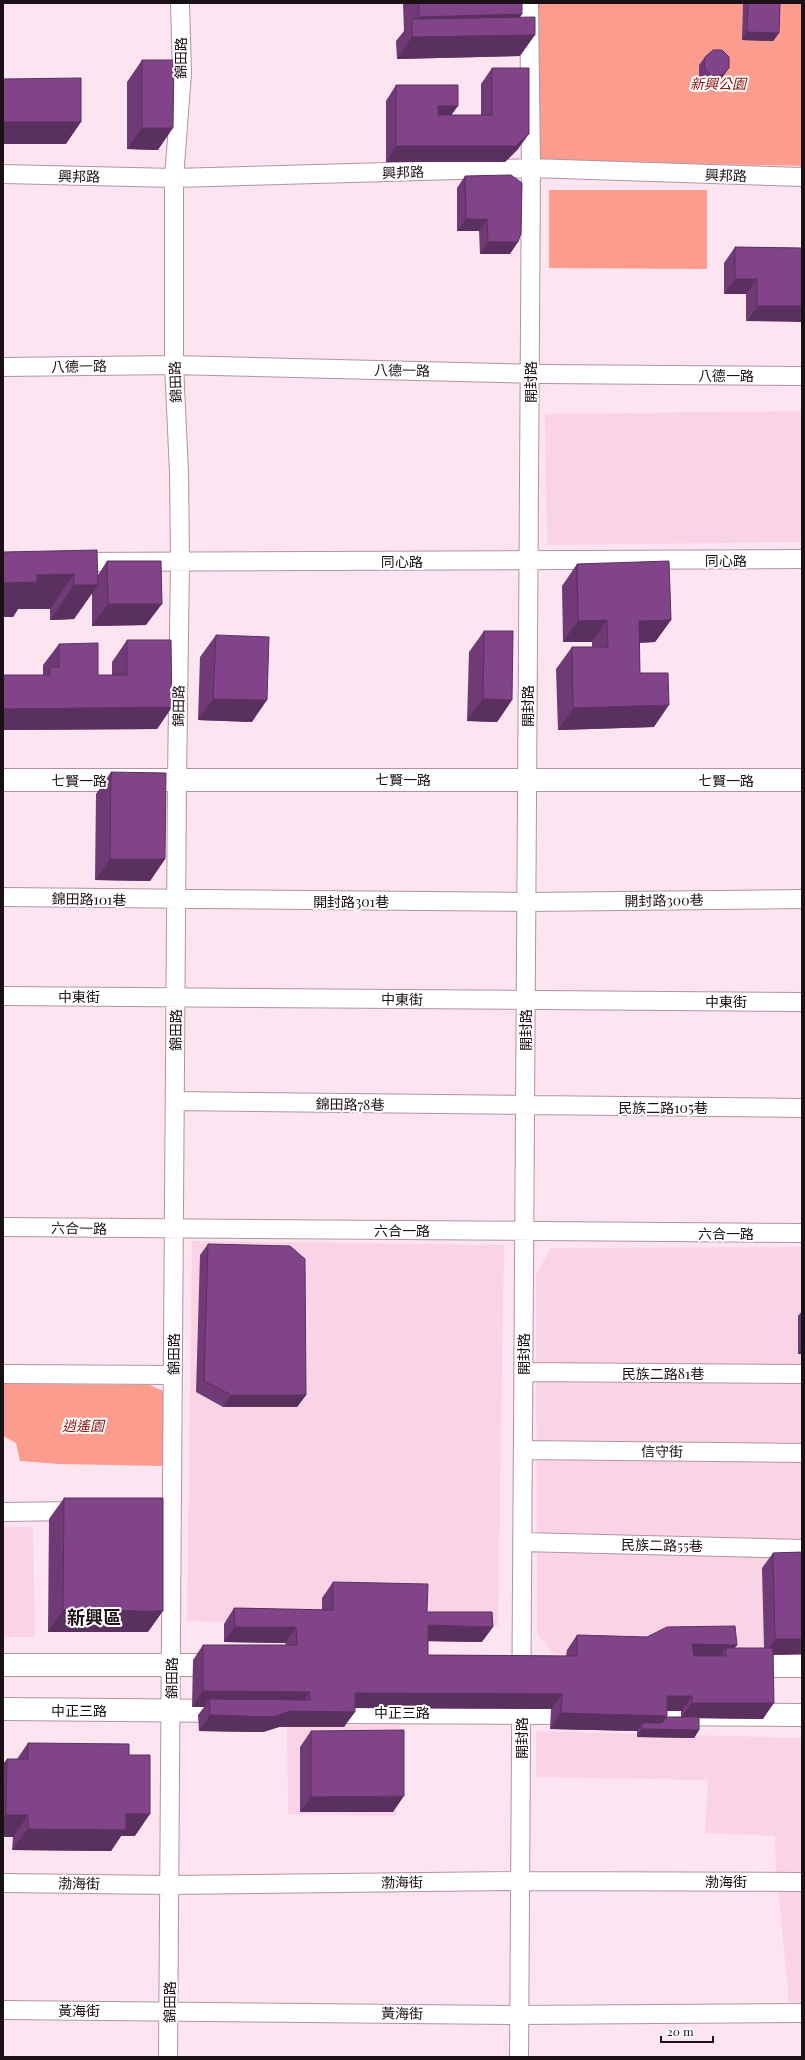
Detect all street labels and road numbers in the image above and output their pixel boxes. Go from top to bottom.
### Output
street label: 錦田路 [171,37,190,79]
street label: 興邦路 [382,162,424,182]
street label: 興邦路 [705,165,747,185]
street label: 興邦路 [58,166,100,186]
street label: 八德一路 [51,356,107,376]
street label: 八德一路 [374,360,430,380]
street label: 錦田路 [165,361,185,403]
street label: 開封路 [521,361,540,403]
street label: 八德一路 [698,366,754,385]
street label: 同心路 [705,551,747,570]
street label: 同心路 [381,552,423,571]
street label: 錦田路 [168,685,188,727]
street label: 開封路 [518,685,537,727]
street label: 七賢一路 [375,770,431,789]
street label: 七賢一路 [51,771,107,790]
street label: 七賢一路 [698,771,754,790]
street label: 錦田路101巷 [51,889,127,909]
street label: 開封路300巷 [624,890,704,910]
street label: 開封路301巷 [313,892,389,911]
street label: 中東街 [58,987,100,1006]
street label: 中東街 [381,989,423,1009]
street label: 中東街 [705,992,747,1011]
street label: 錦田路 [166,1009,185,1051]
street label: 開封路 [516,1009,535,1051]
street label: 錦田路78巷 [315,1094,385,1114]
street label: 民族二路105巷 [618,1098,708,1117]
street label: 六合一路 [51,1218,107,1238]
street label: 六合一路 [374,1221,430,1240]
street label: 六合一路 [698,1224,754,1243]
street label: 錦田路 [164,1333,183,1375]
street label: 開封路 [514,1333,533,1375]
street label: 民族二路81巷 [622,1364,704,1383]
street label: 信守街 [641,1441,683,1461]
street label: 民族二路55巷 [621,1535,703,1555]
street label: 錦田路 [162,1657,181,1699]
street label: 中正三路 [51,1701,107,1720]
street label: 中正三路 [374,1703,430,1722]
street label: 開封路 [512,1717,531,1759]
street label: 渤海街 [381,1872,423,1892]
street label: 渤海街 [705,1872,747,1891]
street label: 渤海街 [58,1873,100,1893]
street label: 錦田路 [160,1981,179,2023]
street label: 黃海街 [58,2001,100,2020]
street label: 黃海街 [381,2003,423,2023]

